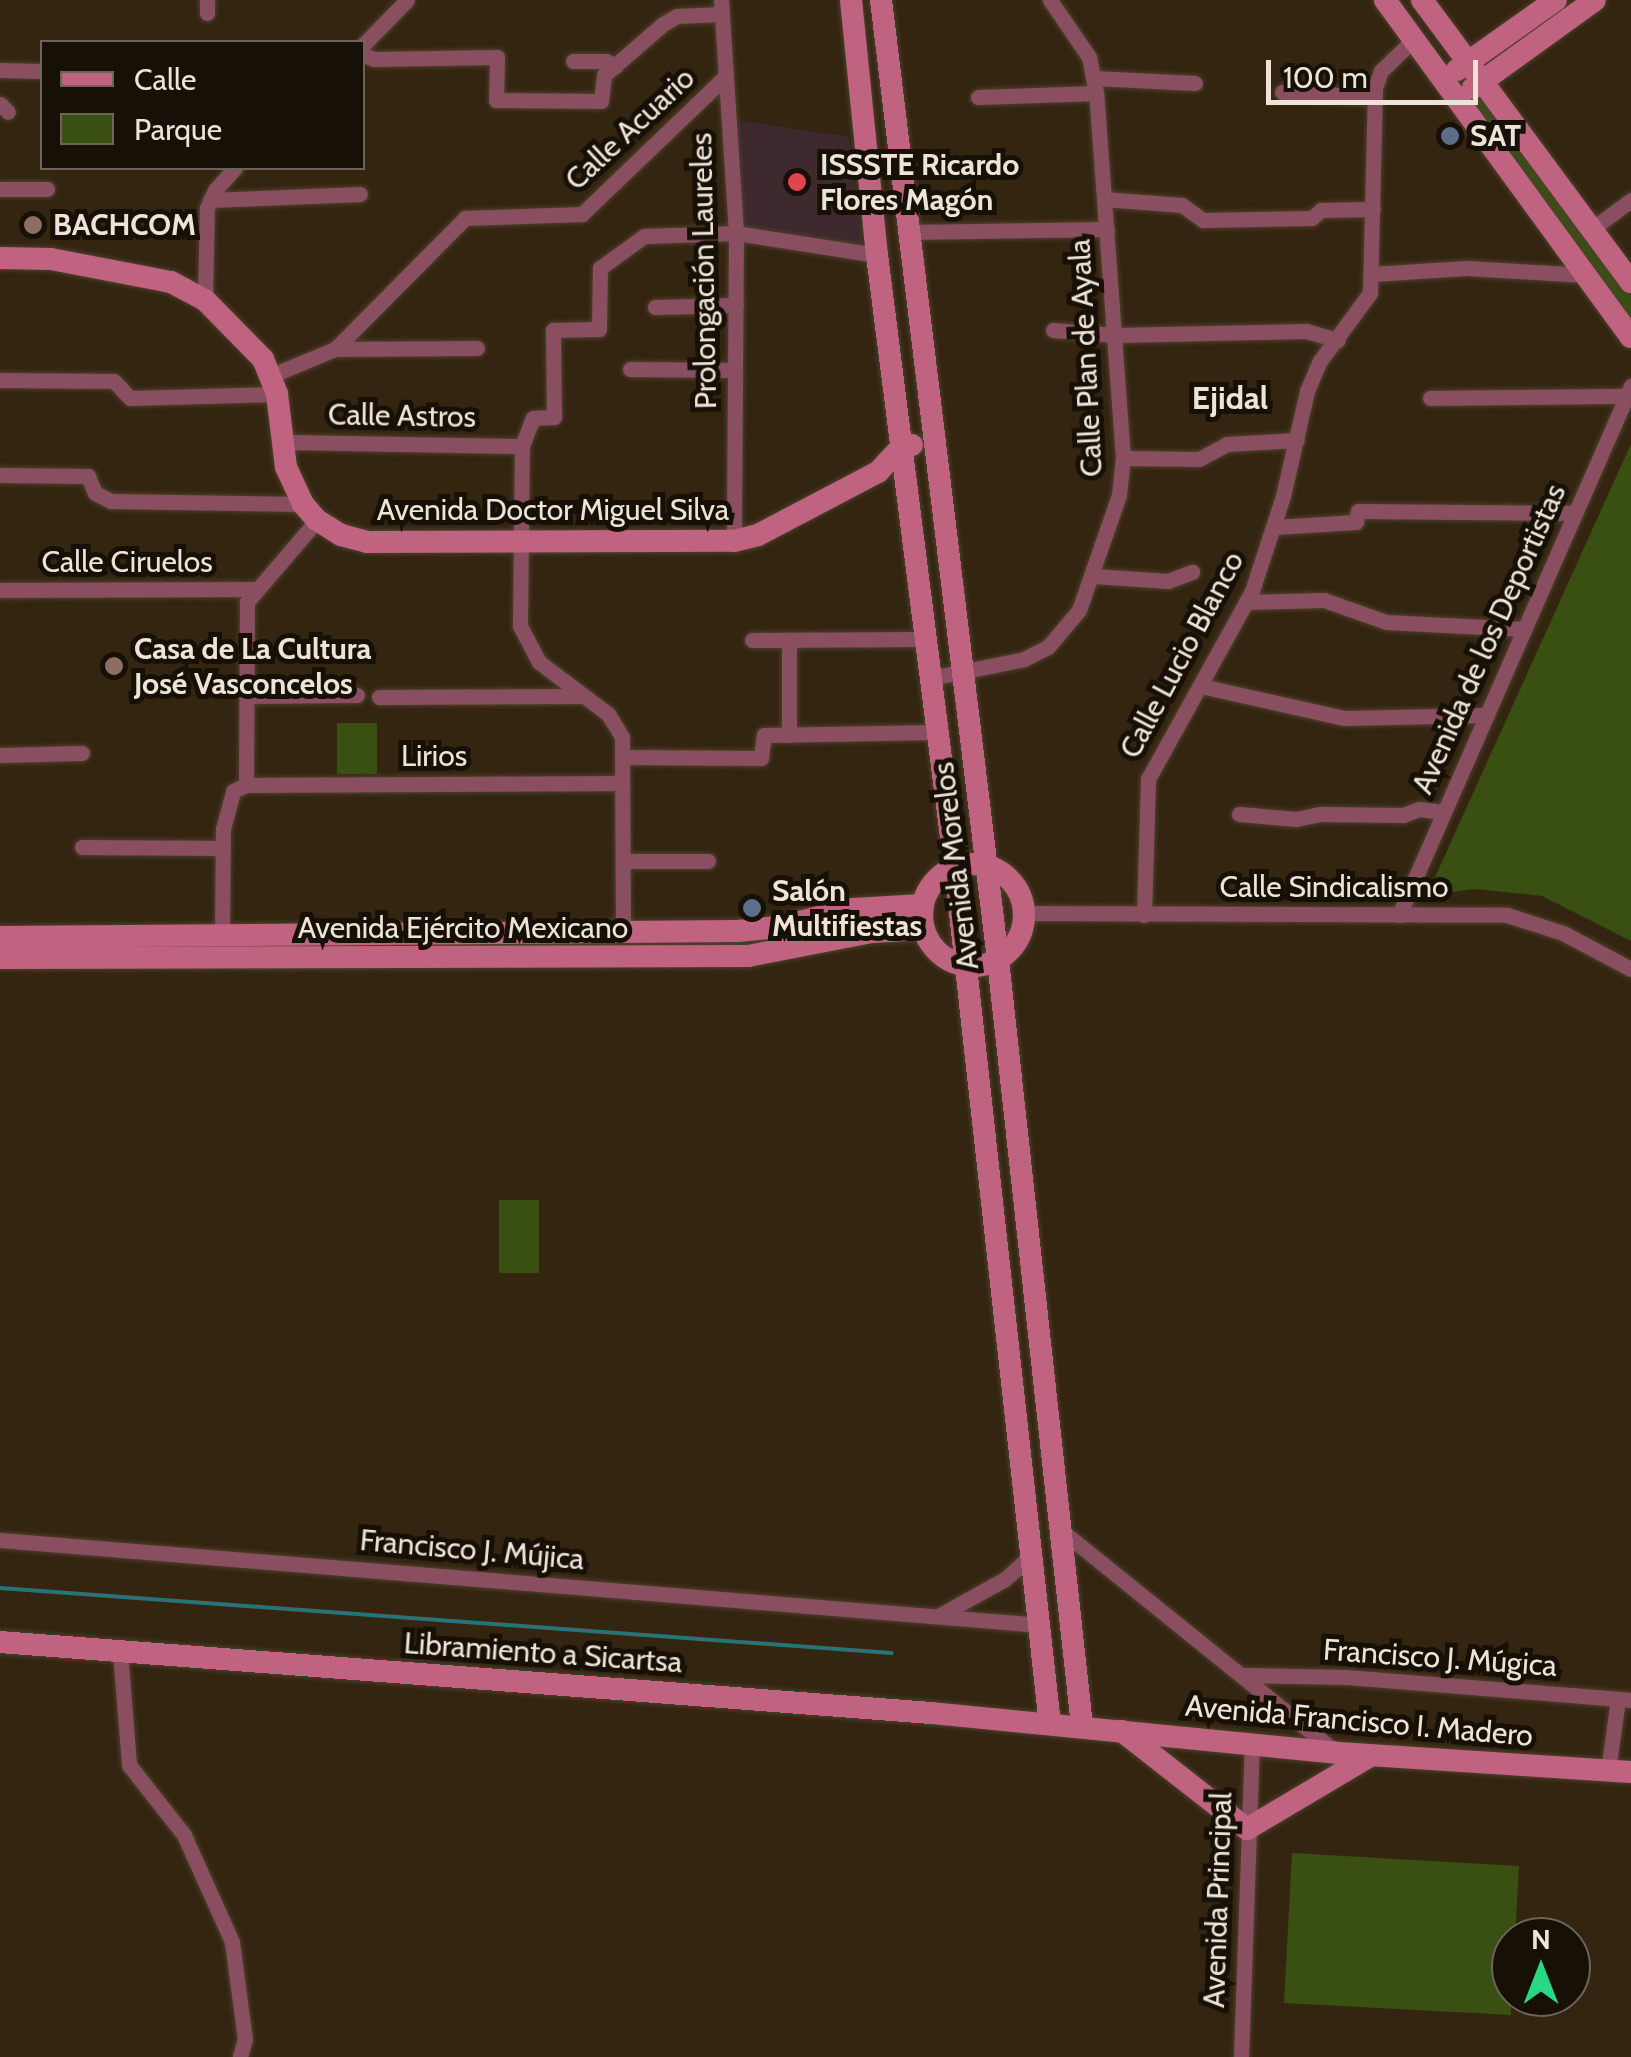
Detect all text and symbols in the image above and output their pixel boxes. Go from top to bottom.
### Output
legend [40,40,365,170]
scale bar [1271,40,1484,102]
text: 100 m [1283,59,1368,96]
street label: Calle Acuario [558,60,702,198]
text: Calle [134,61,196,98]
text: Parque [134,111,222,148]
place label: SAT [1470,118,1521,154]
marker: SAT [1439,125,1461,147]
street label: Prolongación Laureles [684,133,724,409]
place label: ISSSTE Ricardo Flores Magón [820,147,1019,218]
marker: ISSSTE Ricardo Flores Magón [784,169,810,195]
place label: BACHCOM [53,207,196,243]
marker: BACHCOM [22,214,44,236]
street label: Calle Plan de Ayala [1062,238,1110,478]
district label: Ejidal [1192,379,1268,417]
street label: Calle Astros [328,397,476,435]
street label: Avenida de los Deportistas [1404,479,1574,799]
street label: Avenida Doctor Miguel Silva [377,492,729,528]
street label: Calle Ciruelos [41,544,213,580]
street label: Calle Lucio Blanco [1112,546,1252,764]
place label: Casa de La Cultura José Vasconcelos [134,631,371,702]
marker: Casa de La Cultura José Vasconcelos [103,655,125,677]
street label: Lirios [401,738,467,774]
street label: Avenida Morelos [925,760,987,972]
street label: Calle Sindicalismo [1219,869,1449,905]
place label: Salón Multifiestas [772,873,922,944]
marker: Salón Multifiestas [741,897,763,919]
street label: Avenida Ejército Mexicano [298,910,628,946]
street label: Francisco J. Mújica [358,1522,586,1578]
street label: Libramiento a Sicartsa [403,1625,683,1681]
street label: Francisco J. Múgica [1322,1632,1558,1684]
street label: Avenida Francisco I. Madero [1184,1688,1534,1754]
street label: Avenida Principal [1196,1791,1240,2009]
north arrow [1491,1917,1591,2017]
text: N [1531,1922,1551,1956]

